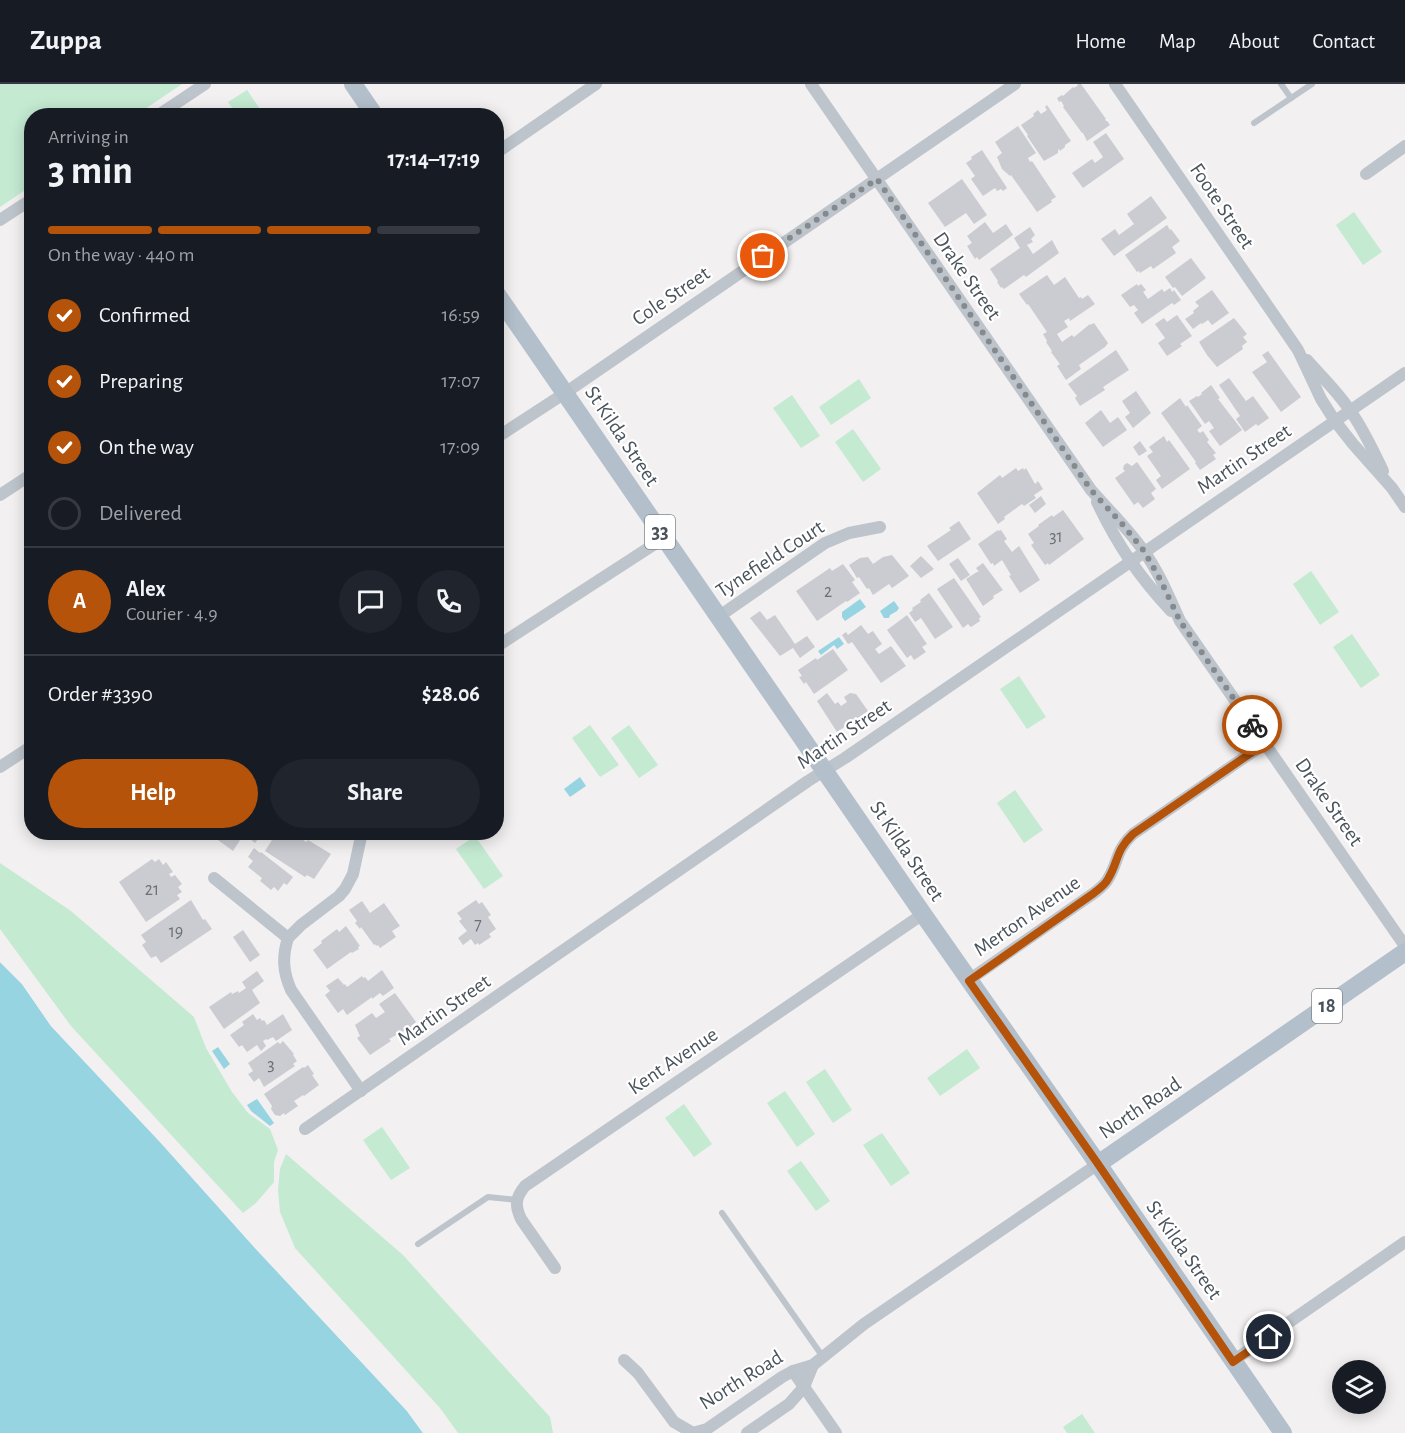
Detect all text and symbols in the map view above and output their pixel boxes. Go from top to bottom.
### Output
text: Zuppa [30,27,102,55]
text: Home [1075,31,1126,52]
text: Map [1159,31,1196,52]
text: About [1229,31,1279,52]
text: Contact [1312,31,1375,52]
text: Arriving in [48,127,129,147]
text: 17:14–17:19 [387,148,480,170]
text: 3 min [48,152,133,191]
street label: Foote Street [1186,160,1258,253]
street label: Drake Street [929,228,1005,324]
pin [737,230,788,281]
icon: bag [746,239,779,272]
text: On the way · 440 m [48,245,195,265]
street label: Cole Street [628,262,714,329]
icon: check [48,299,81,332]
text: Confirmed [99,304,190,326]
text: 16:59 [441,305,480,325]
icon: check [48,365,81,398]
text: Preparing [99,370,183,392]
text: 17:07 [441,371,480,391]
street label: St Kilda Street [581,382,663,490]
street label: Martin Street [1193,420,1295,498]
icon: check [48,431,81,464]
text: On the way [99,436,194,458]
text: 17:09 [440,437,480,457]
text: Delivered [99,502,182,524]
road number: 33 [645,515,675,549]
street label: Tynefield Court [712,516,828,602]
house number: 31 [1049,528,1063,546]
button: chat [339,570,402,633]
button: phone [417,570,480,633]
text: Alex [126,578,166,600]
house number: 2 [824,583,832,601]
text: A [73,590,86,612]
text: Courier · 4.9 [126,604,218,624]
text: Order #3390 [48,683,153,705]
text: $28.06 [422,683,480,705]
street label: Martin Street [793,695,895,773]
courier [1222,695,1282,755]
icon: bike [1236,709,1269,742]
street label: Drake Street [1291,754,1367,850]
button: Help [48,759,258,828]
button: Share [270,759,480,828]
street label: St Kilda Street [866,797,948,905]
street label: Merton Avenue [970,872,1084,960]
house number: 21 [145,881,159,899]
house number: 7 [474,916,482,934]
house number: 19 [169,923,183,941]
street label: Martin Street [394,970,495,1050]
road number: 18 [1312,989,1342,1023]
street label: Kent Avenue [624,1024,722,1098]
house number: 3 [267,1056,275,1074]
street label: North Road [1095,1073,1185,1143]
street label: St Kilda Street [1142,1197,1226,1303]
pin [1243,1311,1294,1362]
icon: home [1252,1320,1285,1353]
street label: North Road [696,1346,786,1414]
map controls [1332,1360,1386,1414]
button: layers [1332,1360,1386,1414]

